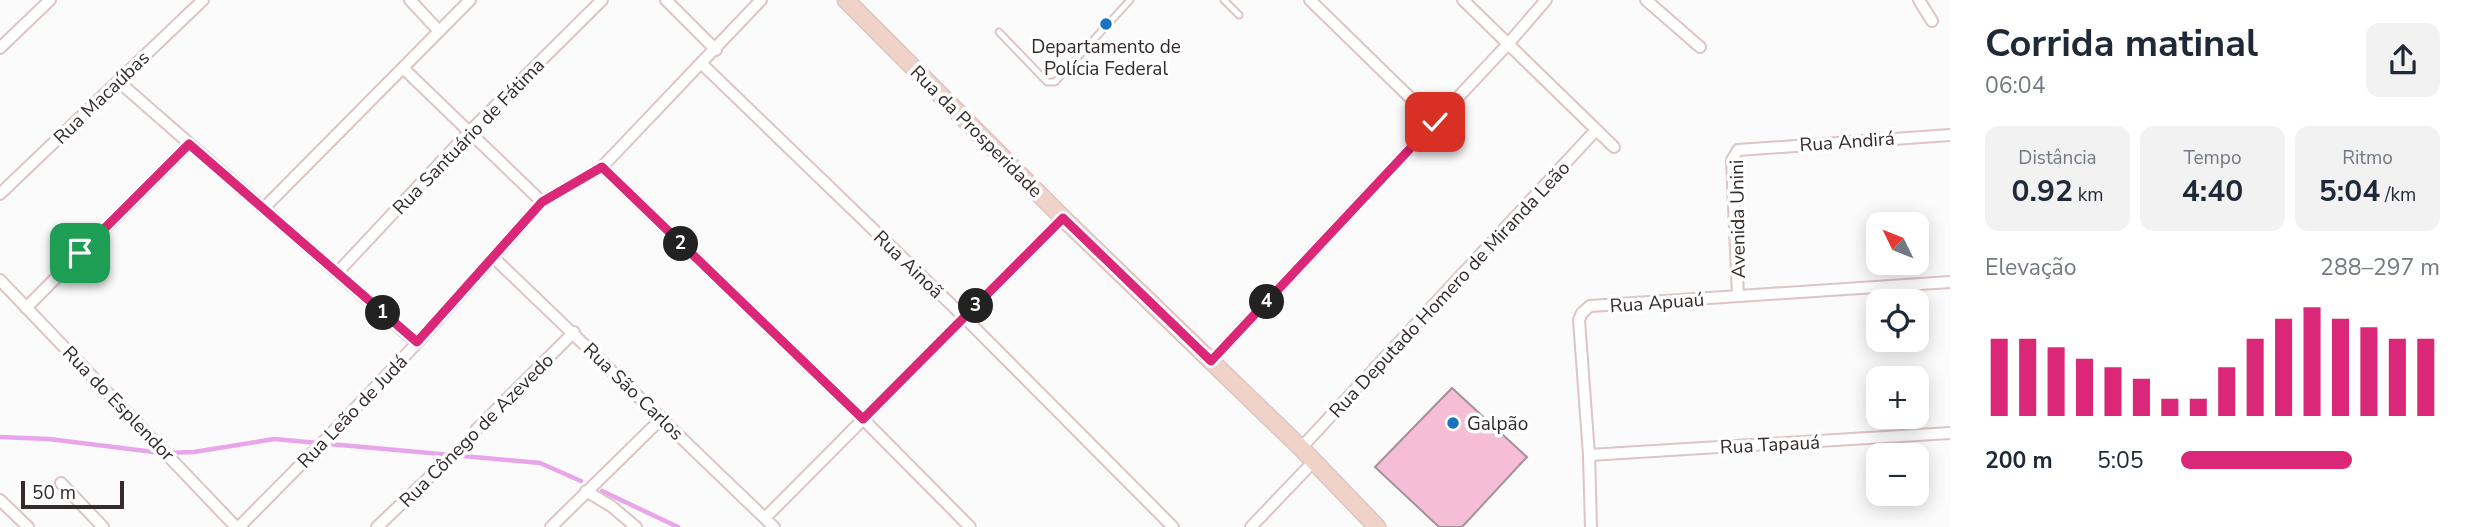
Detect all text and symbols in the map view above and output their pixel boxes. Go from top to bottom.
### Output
marker: Departamento de Polícia Federal [1098,16,1114,32]
text: Corrida matinal [1985,18,2258,69]
button: share [2366,23,2440,97]
place label: Departamento de Polícia Federal [1031,34,1181,82]
street label: Rua Macaúbas [48,45,155,150]
street label: Rua Santuário de Fátima [387,53,550,221]
street label: Rua da Prosperidade [904,60,1048,204]
text: 06:04 [1985,70,2045,101]
pin [1405,92,1465,152]
icon: check [1416,103,1454,141]
street label: Rua Andirá [1799,126,1895,158]
text: Distância [2018,145,2097,171]
text: Tempo [2184,145,2242,171]
text: Ritmo [2342,145,2393,171]
street label: Rua Deputado Homero de Miranda Leão [1323,156,1576,424]
street label: Avenida Unini [1724,159,1752,278]
text: 0.92 [2011,171,2073,212]
text: 4:40 [2182,171,2243,212]
text: 5:04 [2319,171,2380,212]
text: km [2073,182,2104,208]
text: /km [2380,182,2416,208]
north arrow [1866,212,1928,275]
map controls [1866,212,1929,506]
pin [50,223,110,283]
street label: Rua Ainoã [868,225,949,305]
pin: 2 [664,226,698,262]
text: 2 [675,230,686,256]
icon: arrive [61,234,99,272]
text: Elevação [1985,252,2077,283]
text: 288–297 m [2320,252,2440,283]
pin: 4 [1250,284,1284,320]
street label: Rua Apuaú [1609,287,1705,319]
pin: 3 [958,288,993,324]
text: 4 [1261,288,1272,314]
button: locate [1866,289,1929,352]
text: 3 [970,292,981,318]
pin: 1 [366,296,400,330]
text: 1 [377,299,388,325]
street label: Rua São Carlos [577,337,689,446]
street label: Rua do Esplendor [57,340,180,467]
street label: Rua Cônego de Azevedo [394,348,560,514]
street label: Rua Leão de Judá [292,349,414,474]
button: + [1866,366,1929,429]
place label: Galpão [1467,411,1528,437]
marker: Galpão [1445,415,1461,431]
street label: Rua Tapauá [1719,429,1821,461]
button: − [1866,443,1929,506]
text: 200 m [1985,445,2053,476]
text: 5:05 [2097,445,2144,476]
scale bar [21,478,124,510]
text: 50 m [32,480,76,506]

